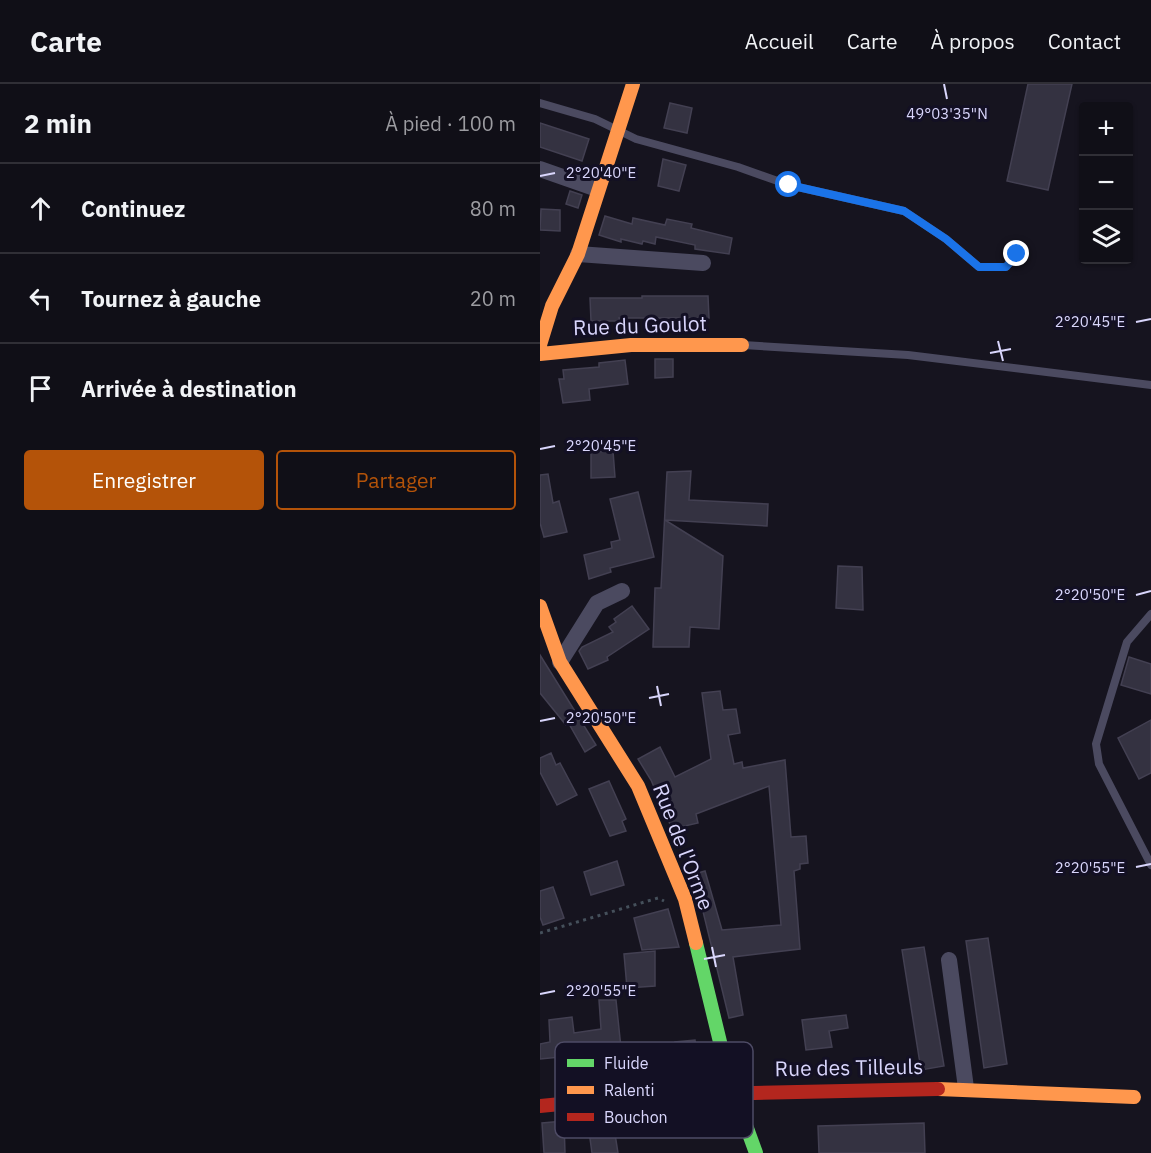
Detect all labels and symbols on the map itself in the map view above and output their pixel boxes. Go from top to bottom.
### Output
text: 49°03'35"N [906,104,988,123]
text: 2°20'40"E [566,163,636,182]
route start [775,171,801,197]
route end [1003,240,1029,266]
street label: Rue du Goulot [572,309,707,341]
text: 2°20'45"E [1055,312,1125,331]
text: 2°20'45"E [566,436,636,455]
text: 2°20'50"E [1055,585,1125,604]
text: 2°20'50"E [566,708,636,727]
street label: Rue de l'Orme [647,779,721,914]
text: 2°20'55"E [1055,858,1125,877]
text: 2°20'55"E [566,981,636,1000]
legend [555,1042,753,1138]
street label: Rue des Tilleuls [774,1052,924,1082]
text: Fluide [604,1053,649,1073]
text: Ralenti [604,1080,654,1100]
text: Bouchon [604,1107,668,1127]

